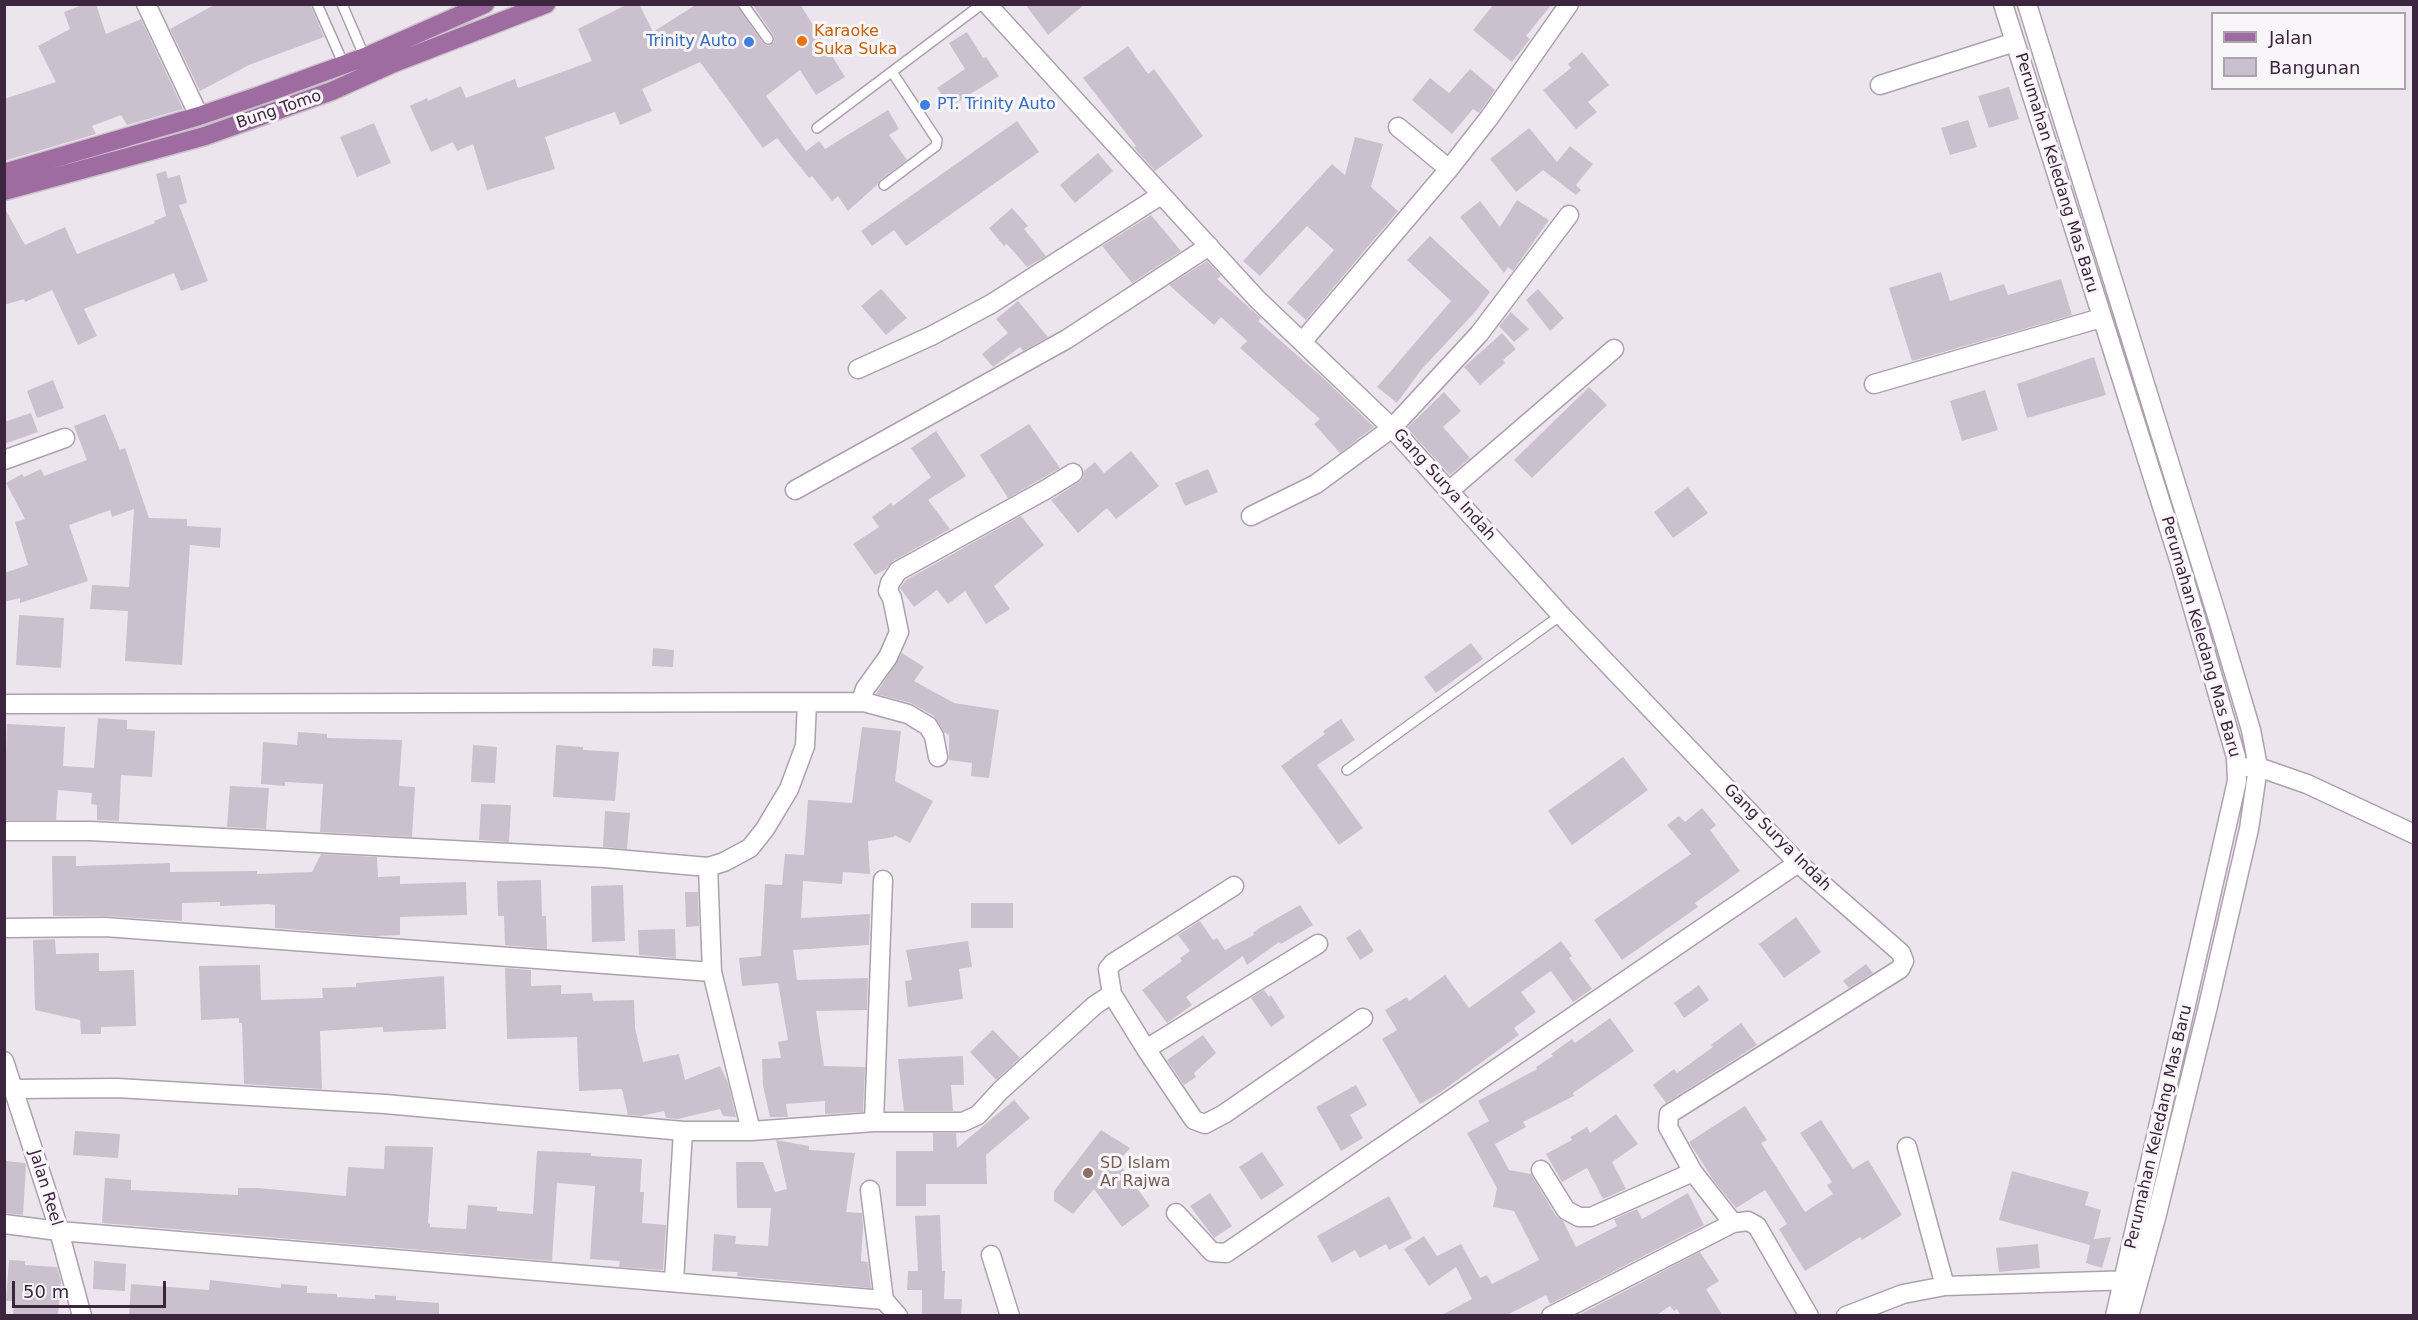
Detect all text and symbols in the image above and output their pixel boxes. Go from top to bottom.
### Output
legend [2211,12,2406,90]
place label: Karaoke Suka Suka [814,22,897,60]
text: Jalan [2269,27,2313,48]
place label: Trinity Auto [646,32,737,52]
marker: Karaoke Suka Suka [795,34,809,48]
marker: Trinity Auto [742,35,756,49]
street label: Perumahan Keledang Mas Baru [2010,51,2102,295]
text: Bangunan [2269,57,2360,78]
street label: Bung Tomo [234,86,324,134]
place label: PT. Trinity Auto [937,95,1056,115]
marker: PT. Trinity Auto [918,98,932,112]
street label: Gang Surya Indah [1389,425,1499,545]
street label: Perumahan Keledang Mas Baru [2156,514,2244,760]
street label: Gang Surya Indah [1719,780,1835,896]
street label: Perumahan Keledang Mas Baru [2122,1003,2196,1251]
street label: Jalan Reel [24,1148,66,1228]
place label: SD Islam Ar Rajwa [1100,1154,1171,1192]
marker: SD Islam Ar Rajwa [1081,1166,1095,1180]
scale bar [15,1269,170,1307]
text: 50 m [23,1281,69,1302]

